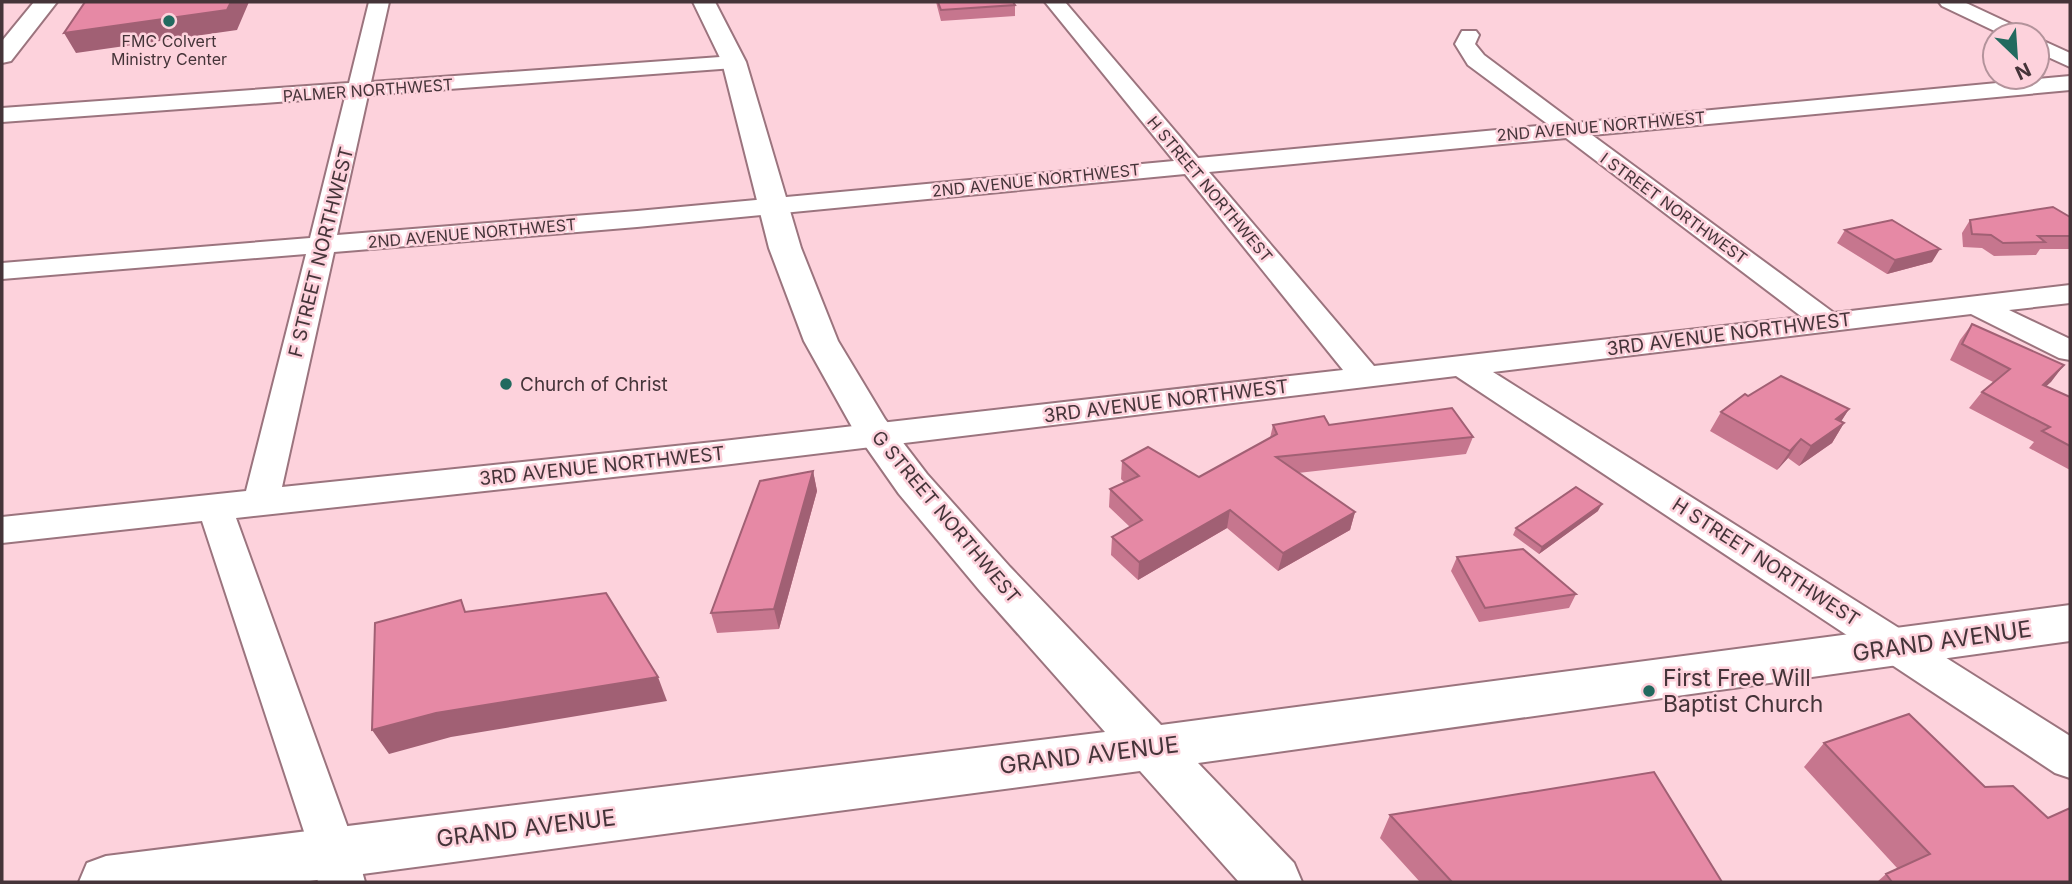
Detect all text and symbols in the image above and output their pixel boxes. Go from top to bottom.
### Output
marker: FMC Colvert Ministry Center [161,13,177,29]
north arrow [1981,21,2051,91]
place label: FMC Colvert Ministry Center [111,31,227,69]
text: N [2012,57,2034,84]
street label: PALMER NORTHWEST [282,74,454,106]
street label: 2ND AVENUE NORTHWEST [1496,107,1706,145]
street label: H STREET NORTHWEST [1143,112,1277,266]
street label: F STREET NORTHWEST [284,145,358,359]
street label: I STREET NORTHWEST [1597,148,1751,268]
street label: 2ND AVENUE NORTHWEST [931,159,1141,201]
street label: 2ND AVENUE NORTHWEST [367,214,577,252]
street label: 3RD AVENUE NORTHWEST [1605,308,1853,360]
place label: Church of Christ [520,373,668,396]
street label: 3RD AVENUE NORTHWEST [1042,375,1290,427]
marker: Church of Christ [498,376,514,392]
street label: G STREET NORTHWEST [867,426,1025,608]
street label: 3RD AVENUE NORTHWEST [478,442,726,490]
street label: H STREET NORTHWEST [1668,493,1864,631]
street label: GRAND AVENUE [1851,615,2033,667]
place label: First Free Will Baptist Church [1663,664,1823,718]
marker: First Free Will Baptist Church [1641,683,1657,699]
street label: GRAND AVENUE [998,730,1180,780]
street label: GRAND AVENUE [435,803,617,853]

